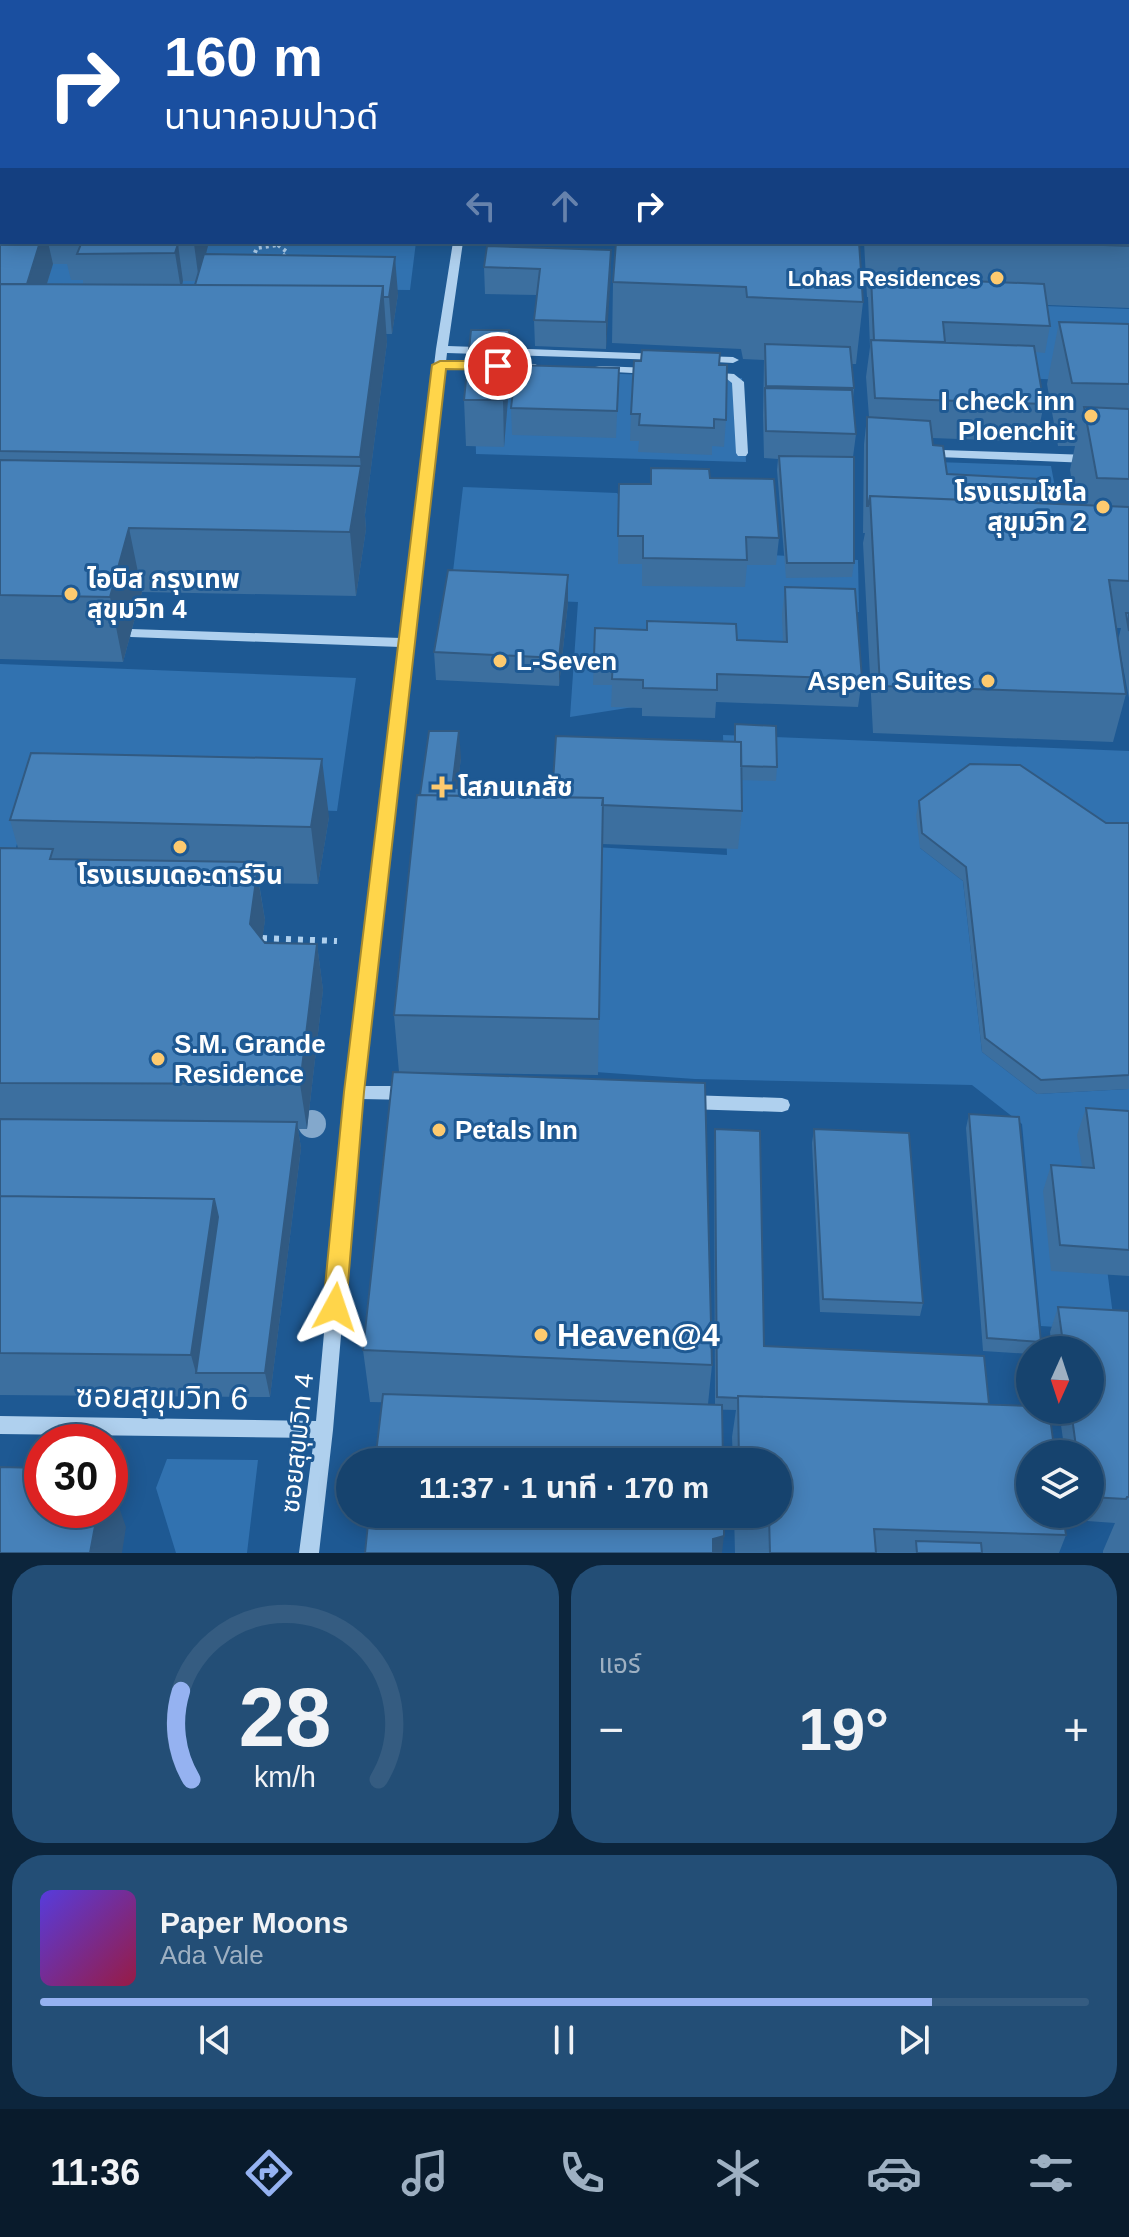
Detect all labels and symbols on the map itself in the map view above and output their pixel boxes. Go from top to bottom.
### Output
place label: Lohas Residences [788,266,981,291]
marker: Lohas Residences [988,269,1006,287]
pin [464,332,532,400]
place label: I check inn Ploenchit [941,386,1075,446]
marker: I check inn Ploenchit [1082,407,1100,425]
place label: โรงแรมโซโล สุขุมวิท 2 [954,477,1087,538]
marker: โรงแรมโซโล สุขุมวิท 2 [1094,498,1112,516]
place label: ไอบิส กรุงเทพ สุขุมวิท 4 [87,564,240,625]
marker: ไอบิส กรุงเทพ สุขุมวิท 4 [62,585,80,603]
place label: L-Seven [516,646,617,676]
marker: L-Seven [491,652,509,670]
place label: Aspen Suites [807,666,972,696]
marker: Aspen Suites [979,672,997,690]
place label: โสภนเภสัช [458,772,573,802]
marker: โสภนเภสัช [433,778,451,796]
marker: โรงแรมเดอะดาร์วิน [171,838,189,856]
place label: โรงแรมเดอะดาร์วิน [77,860,283,890]
place label: S.M. Grande Residence [174,1029,326,1089]
marker: S.M. Grande Residence [149,1050,167,1068]
place label: Petals Inn [455,1115,578,1145]
marker: Petals Inn [430,1121,448,1139]
position arrow [293,1265,377,1349]
place label: Heaven@4 [557,1317,720,1353]
marker: Heaven@4 [532,1326,550,1344]
north arrow [1016,1336,1104,1424]
street label: ซอยสุขุมวิท 4 [275,1372,320,1514]
street label: ซอยสุขุมวิท 6 [75,1377,249,1418]
speed limit sign: 30 [24,1424,128,1528]

